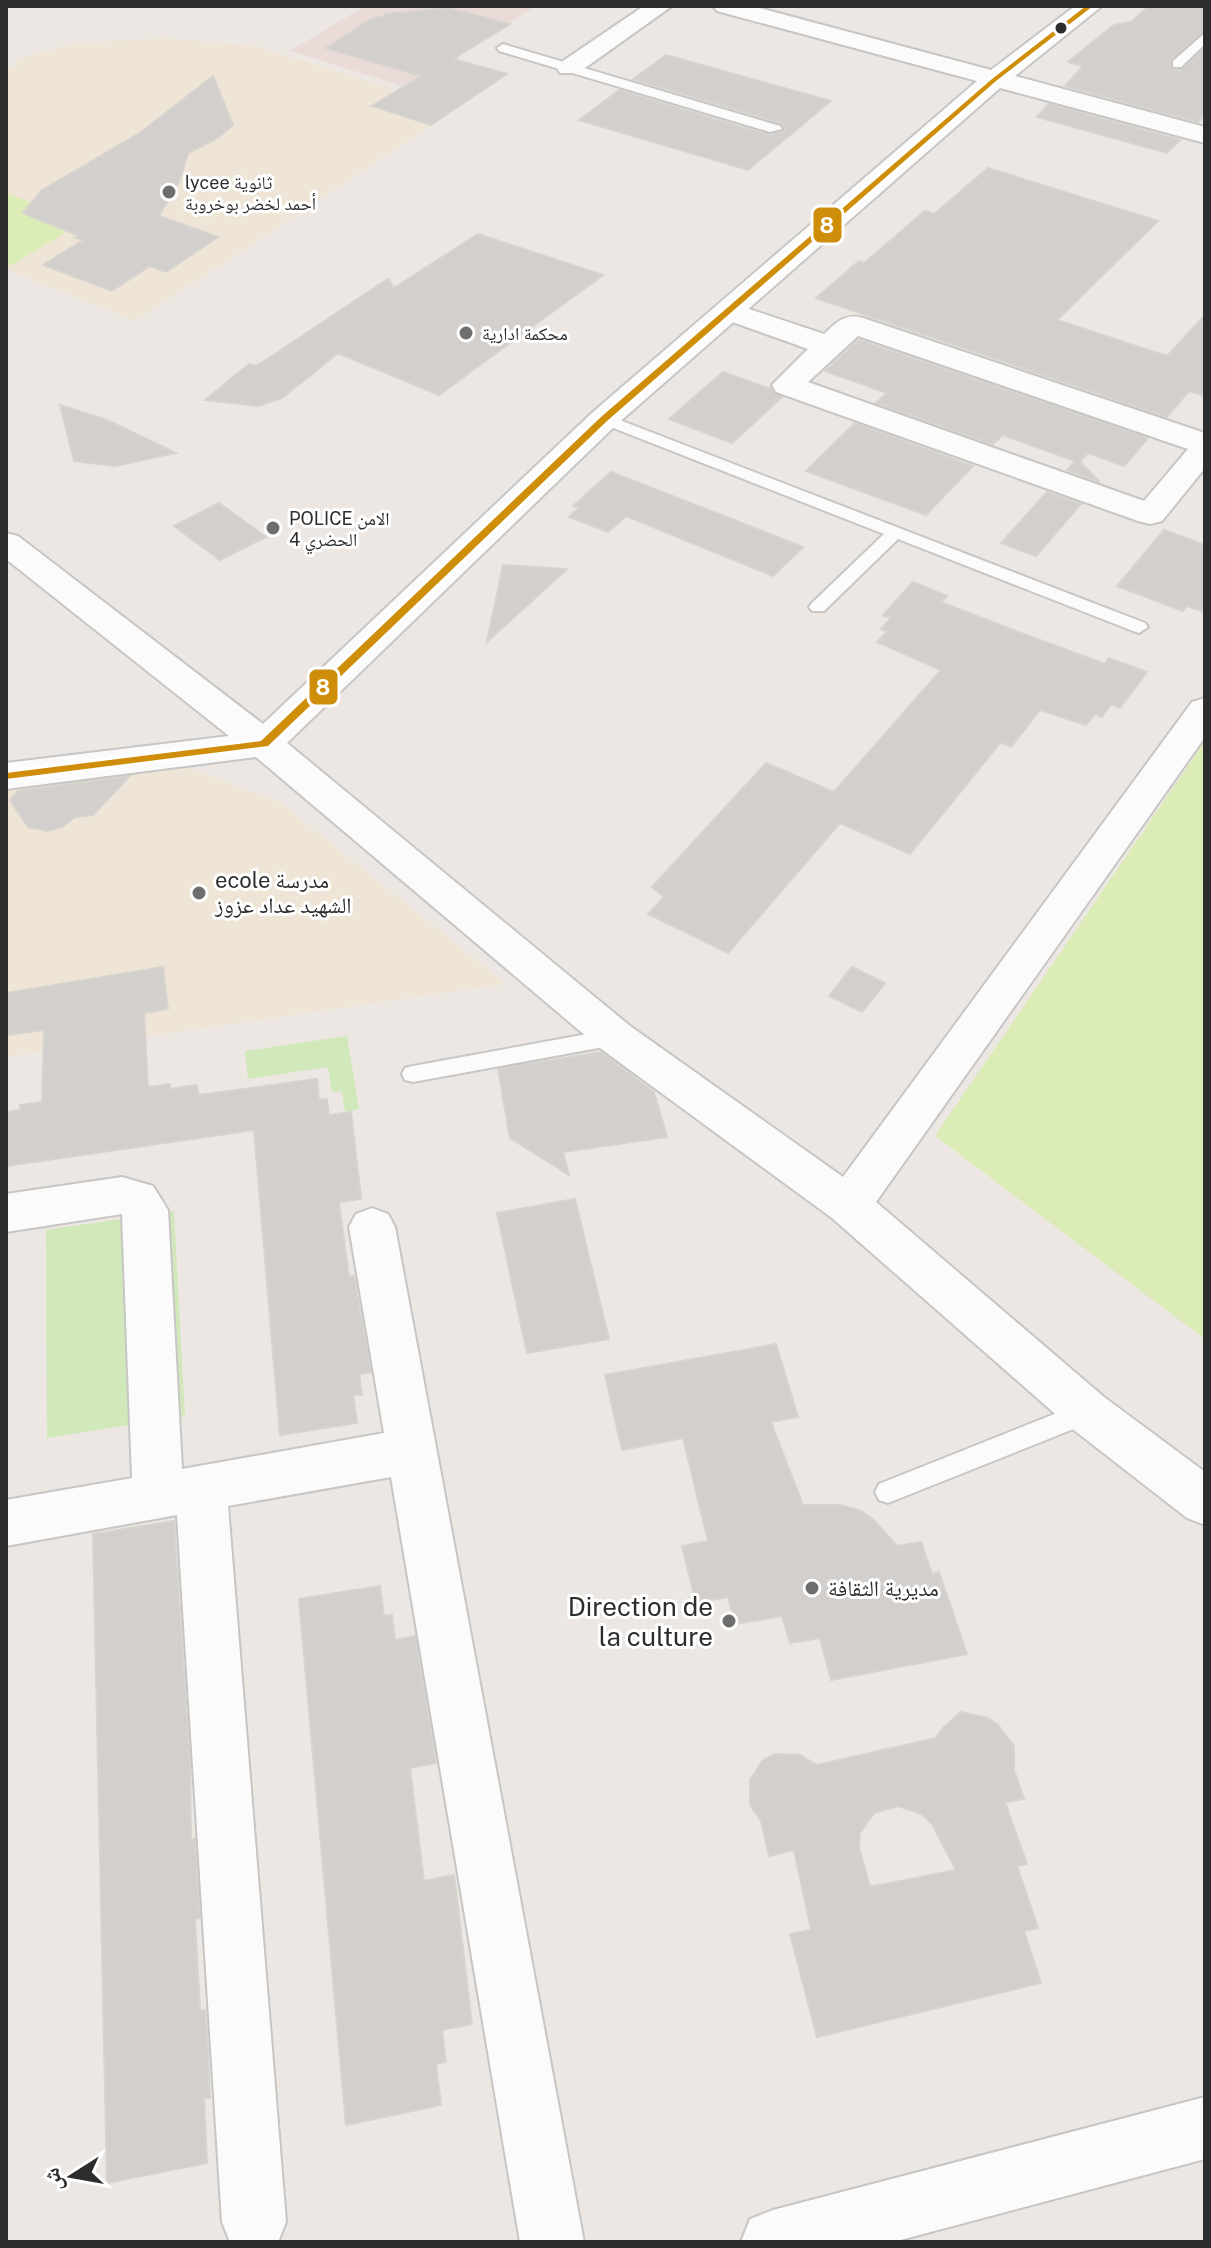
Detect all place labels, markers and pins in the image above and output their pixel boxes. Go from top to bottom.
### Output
unlabelled marker [1053,20,1069,36]
place label: lycee ثانوية أحمد لخضر بوخروبة [185,172,316,214]
marker: lycee ثانوية أحمد لخضر بوخروبة [160,183,178,201]
place label: محكمة ادارية [482,323,568,344]
marker: محكمة ادارية [457,324,475,342]
place label: POLICE الامن الحضري 4 [289,508,390,554]
marker: POLICE الامن الحضري 4 [264,519,282,537]
place label: ecole مدرسة الشهيد عداد عزوز [214,867,352,918]
marker: ecole مدرسة الشهيد عداد عزوز [190,884,208,902]
place label: مديرية الثقافة [828,1575,939,1601]
marker: مديرية الثقافة [803,1579,821,1597]
place label: Direction de la culture [568,1591,713,1652]
marker: Direction de la culture [720,1612,738,1630]

